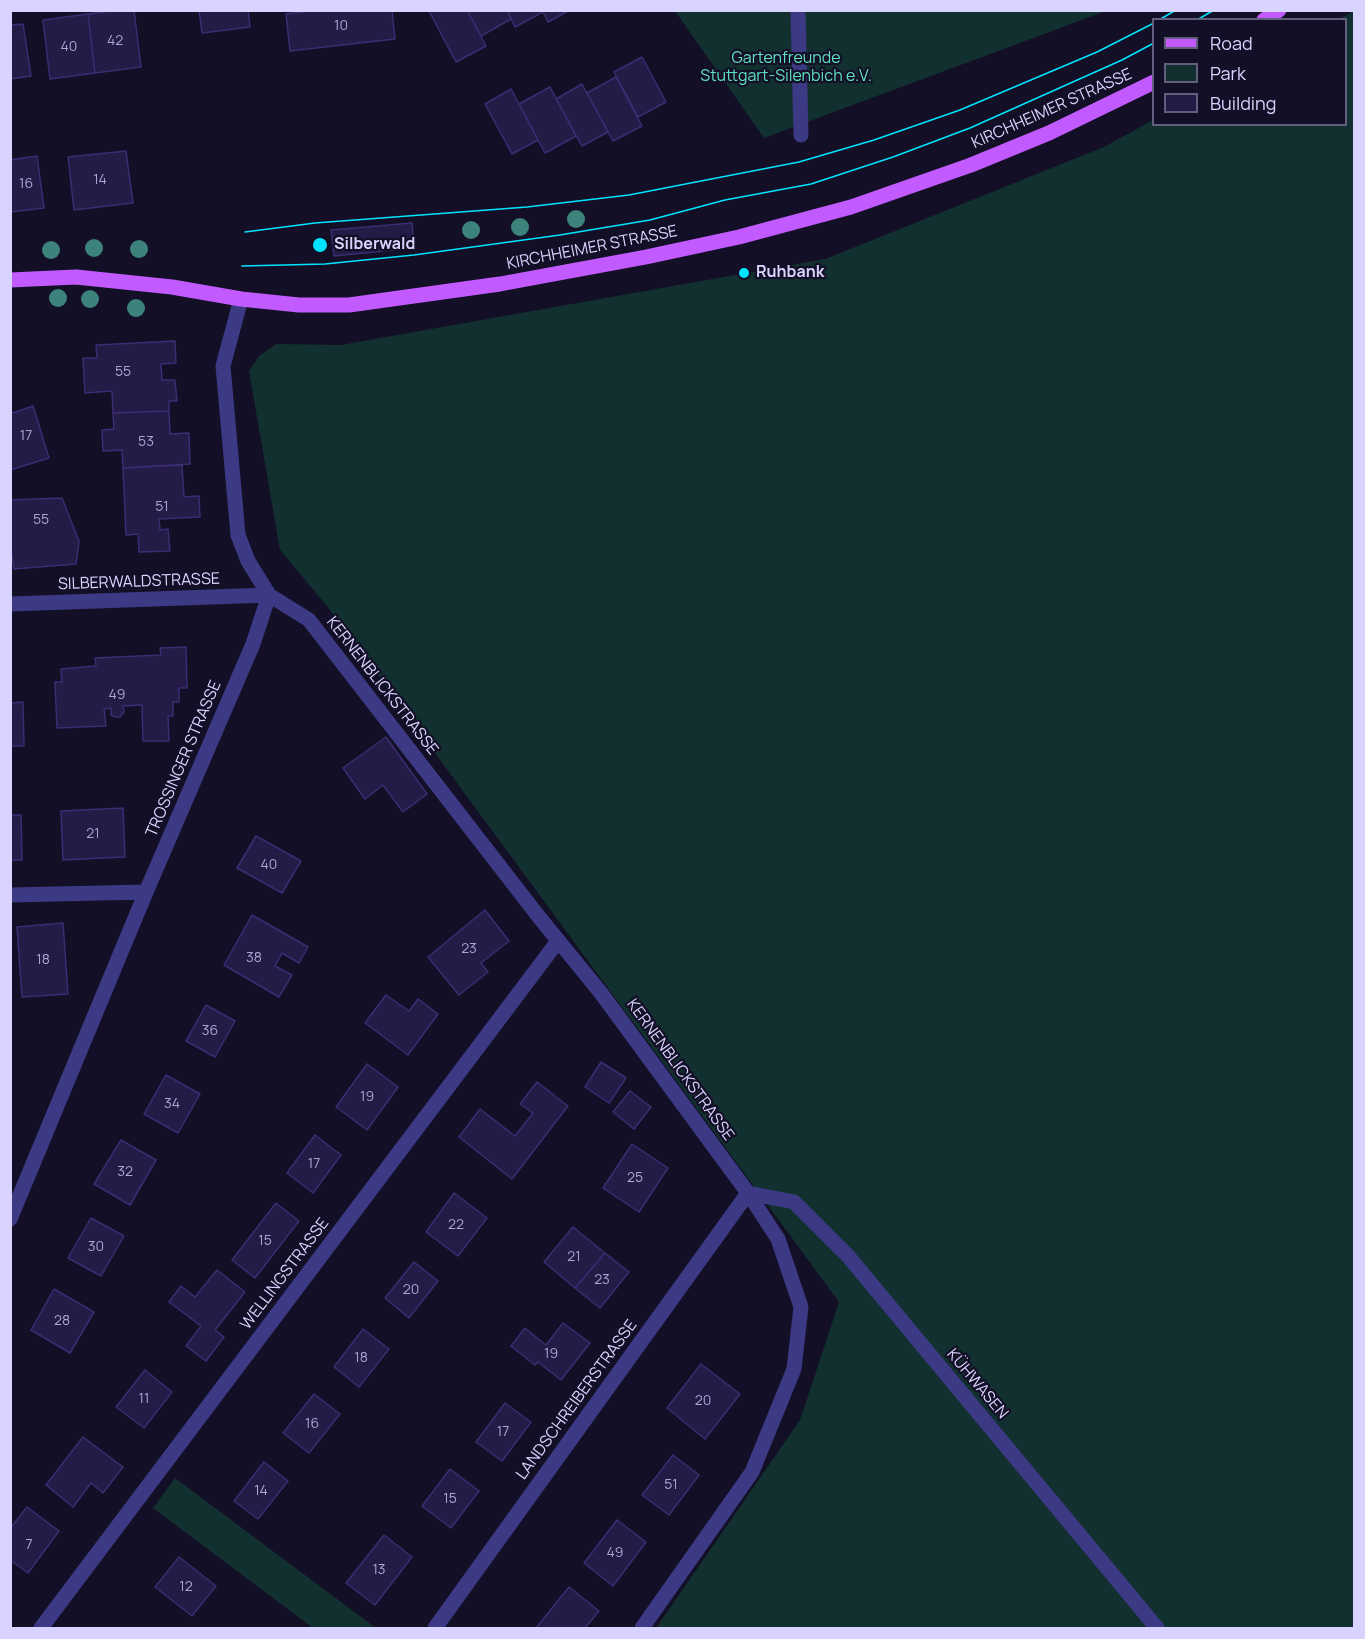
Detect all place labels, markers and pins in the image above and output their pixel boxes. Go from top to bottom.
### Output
place label: Silberwald [334,235,415,255]
marker: Silberwald [311,236,329,254]
place label: Ruhbank [756,263,824,283]
marker: Ruhbank [737,266,751,280]

